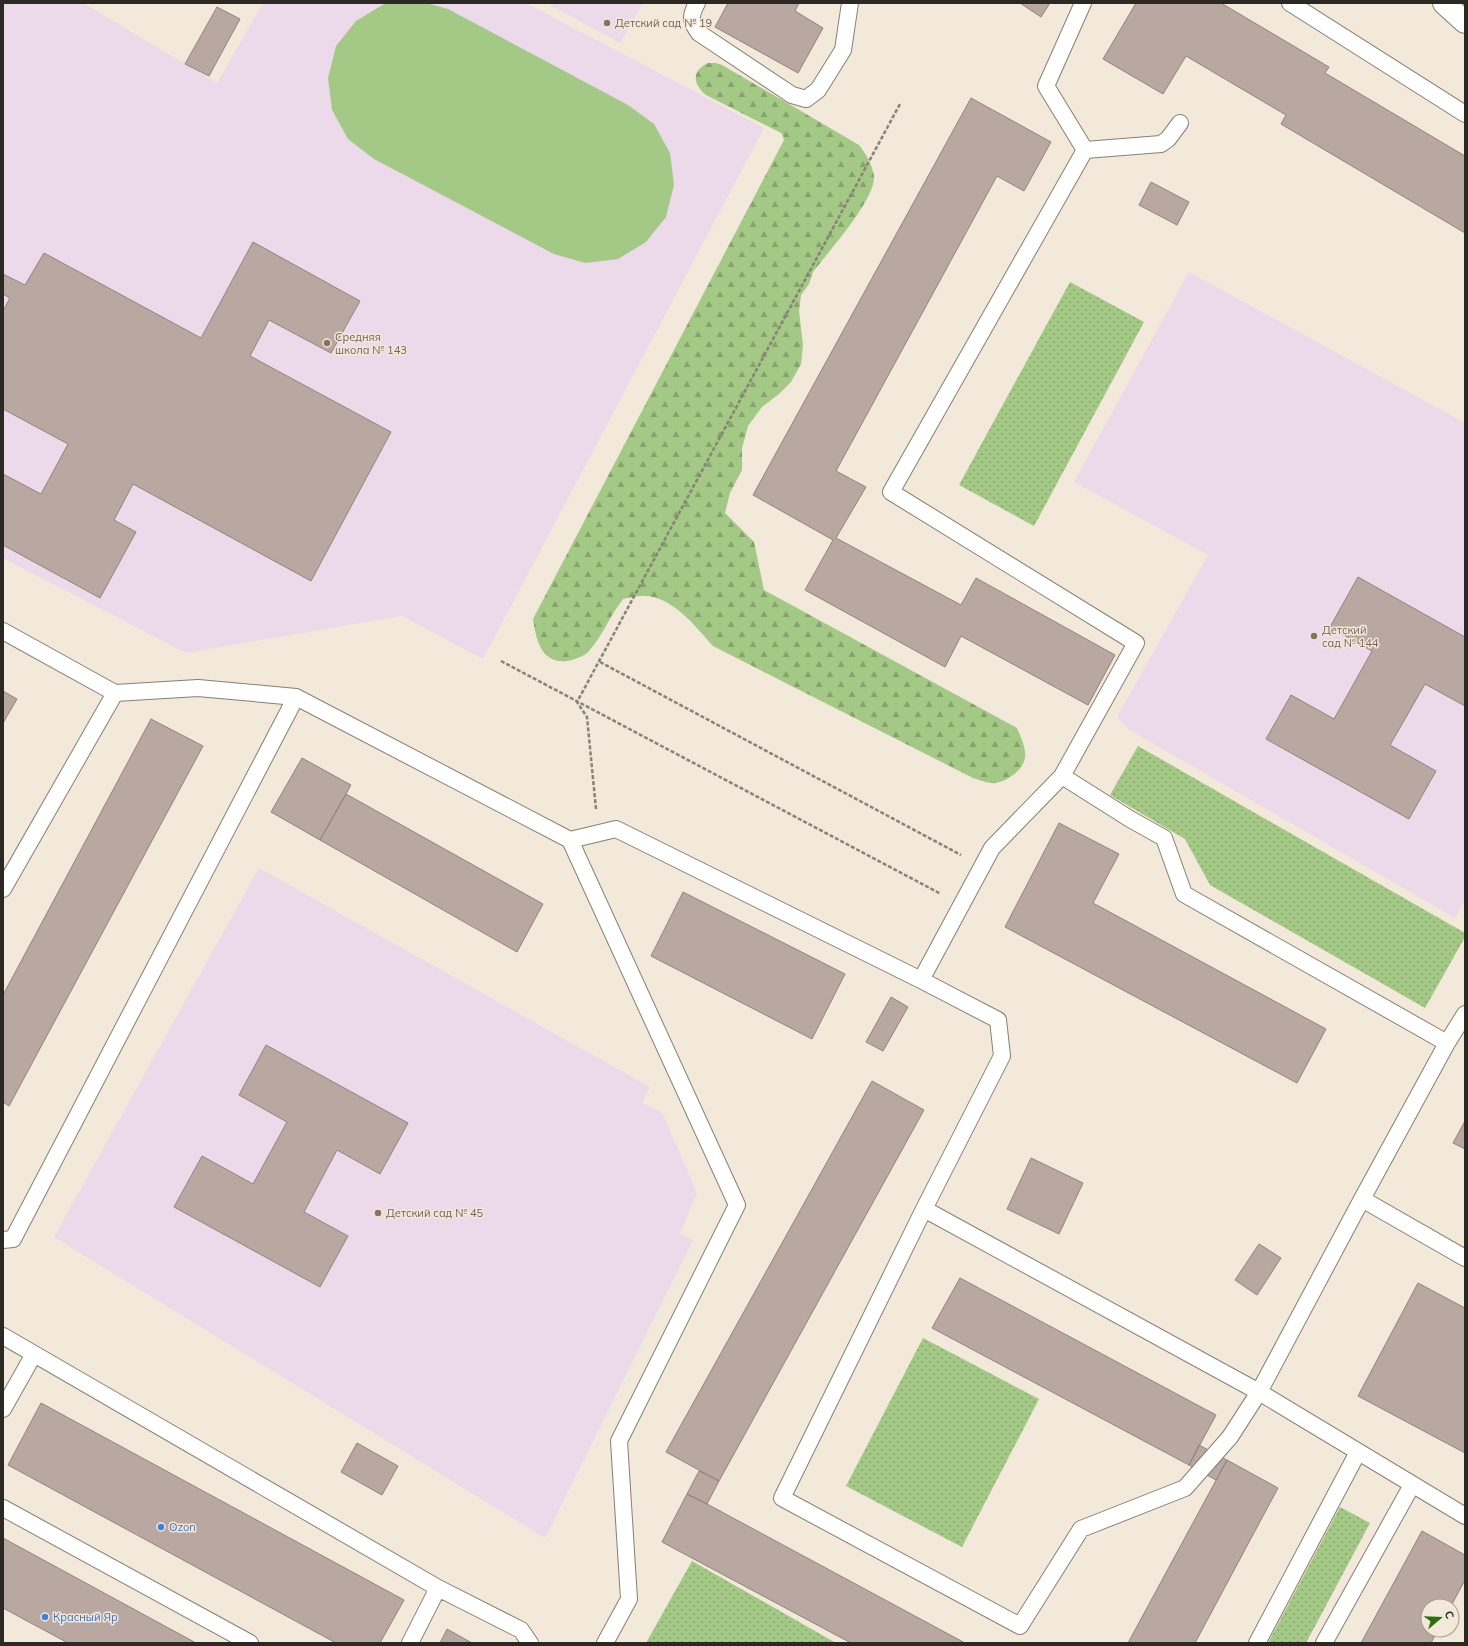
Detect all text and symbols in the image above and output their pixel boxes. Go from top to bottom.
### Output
place label: Детский сад № 19 [615,16,712,30]
marker: Детский сад № 19 [602,18,612,28]
place label: Средняя школа № 143 [335,330,407,357]
marker: Средняя школа № 143 [322,338,332,348]
place label: Детский сад № 144 [1322,623,1379,650]
marker: Детский сад № 144 [1309,631,1319,641]
place label: Детский сад № 45 [386,1206,484,1220]
marker: Детский сад № 45 [373,1208,383,1218]
place label: Ozon [169,1520,196,1534]
marker: Ozon [156,1522,166,1532]
north arrow [1420,1598,1460,1638]
text: С [1442,1609,1457,1621]
place label: Красный Яр [53,1610,118,1624]
marker: Красный Яр [40,1612,50,1622]

